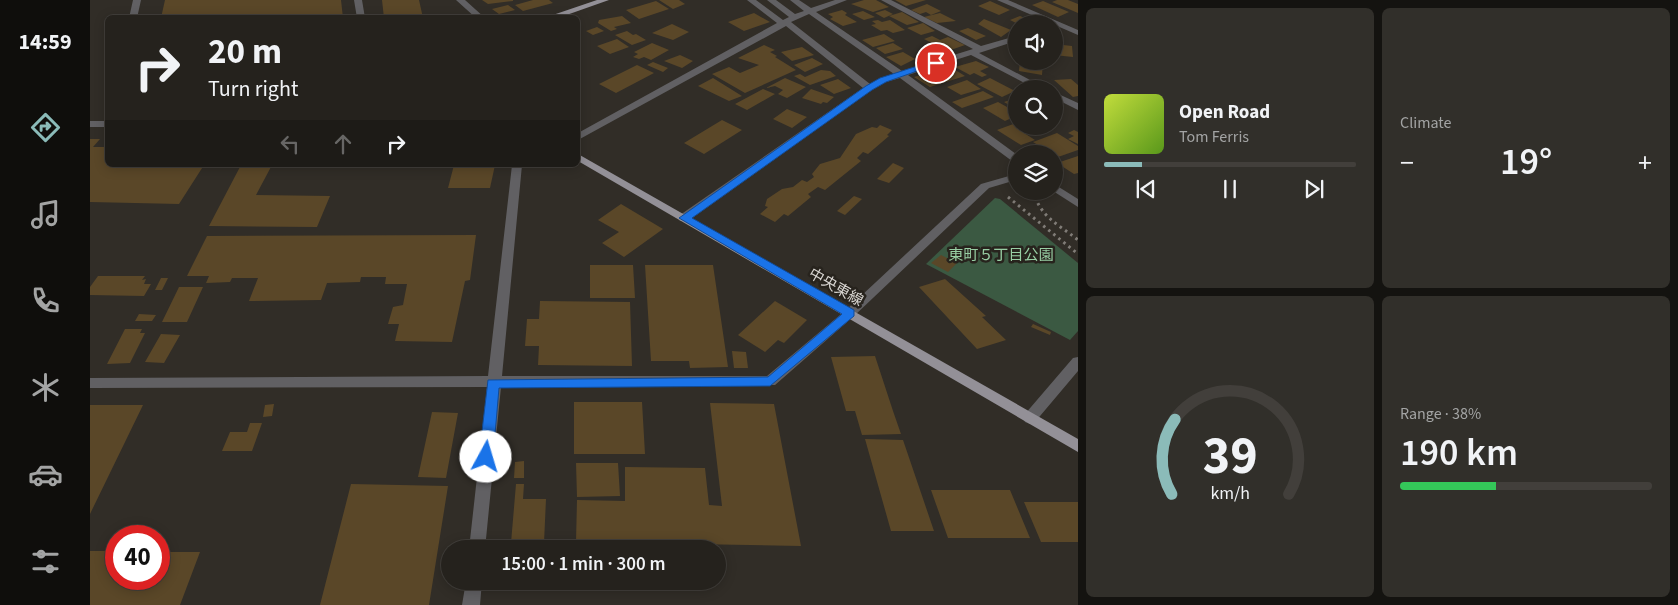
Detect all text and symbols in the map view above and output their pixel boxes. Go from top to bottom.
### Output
map controls [1008,15,1063,200]
button: sound [1008,15,1063,70]
text: 14:59 [18,26,72,58]
text: 20 m [208,27,282,77]
icon: right [125,35,190,100]
pin [915,42,957,84]
icon: arrive [922,49,950,77]
text: Turn right [208,73,298,105]
button: search [1008,80,1063,135]
text: Open Road [1179,99,1270,126]
icon: directions [28,110,63,145]
text: Climate [1400,112,1451,134]
text: Tom Ferris [1179,126,1249,148]
icon: left [276,130,304,158]
icon: ahead [329,130,357,158]
icon: right [382,130,410,158]
text: 19° [1500,135,1552,189]
text: − [1400,143,1414,183]
text: + [1638,143,1652,183]
button: layers [1008,145,1063,200]
icon: previous [1132,175,1160,203]
icon: pause [1216,175,1244,203]
icon: next [1300,175,1328,203]
icon: music [28,197,63,232]
park label: 東町５丁目公園 [948,245,1054,266]
street label: 中央東線 [805,263,867,312]
icon: phone [28,283,63,318]
icon: climate [28,370,63,405]
text: Range · 38% [1400,403,1481,425]
text: 39 [1203,420,1257,494]
text: 190 km [1400,426,1518,480]
position arrow [459,430,511,482]
icon: car [28,457,63,492]
text: km/h [1210,481,1250,506]
speed limit sign: 40 [105,525,170,590]
icon: filters [28,544,63,579]
text: 15:00 · 1 min · 300 m [501,551,666,578]

